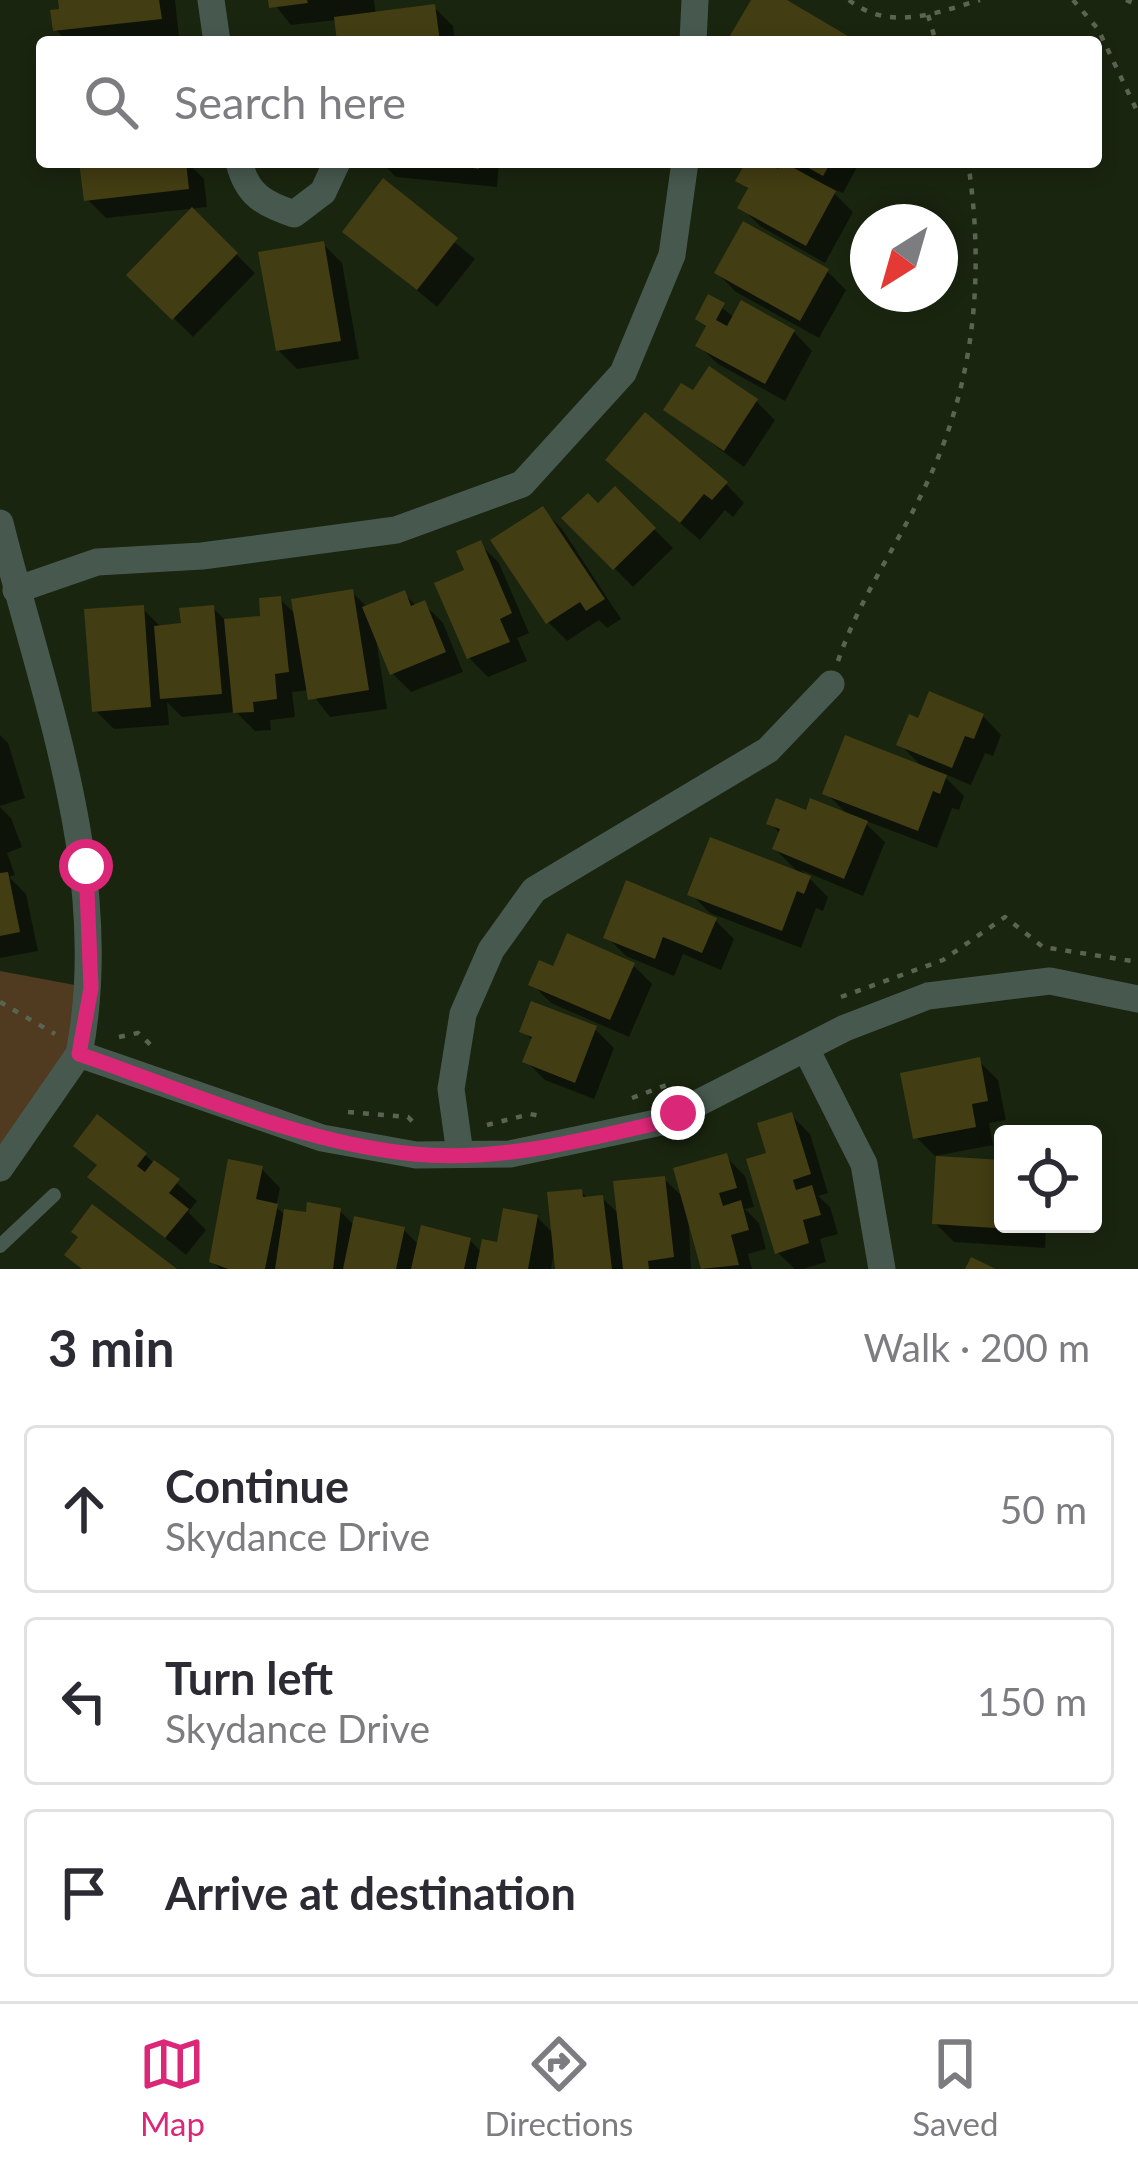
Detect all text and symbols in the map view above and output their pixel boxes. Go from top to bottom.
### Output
search box [36,36,1102,168]
icon: search [78,69,144,135]
text: Search here [174,75,406,129]
north arrow [850,204,958,312]
route start [59,839,113,893]
route end [651,1086,705,1140]
map controls [994,1125,1102,1233]
button: locate [994,1125,1102,1233]
text: 3 min [48,1317,174,1378]
text: Walk · 200 m [863,1324,1090,1370]
text: Continue [165,1459,349,1513]
icon: ahead [51,1476,117,1542]
text: 50 m [1000,1486,1087,1532]
text: Skydance Drive [165,1513,430,1559]
text: Turn left [165,1651,333,1705]
icon: left [51,1668,117,1734]
text: 150 m [977,1678,1087,1724]
text: Skydance Drive [165,1705,430,1751]
icon: arrive [51,1860,117,1926]
text: Arrive at destination [165,1866,576,1920]
tab: Map [139,2031,205,2143]
tab: Directions [484,2031,633,2143]
tab: Saved [912,2031,999,2143]

